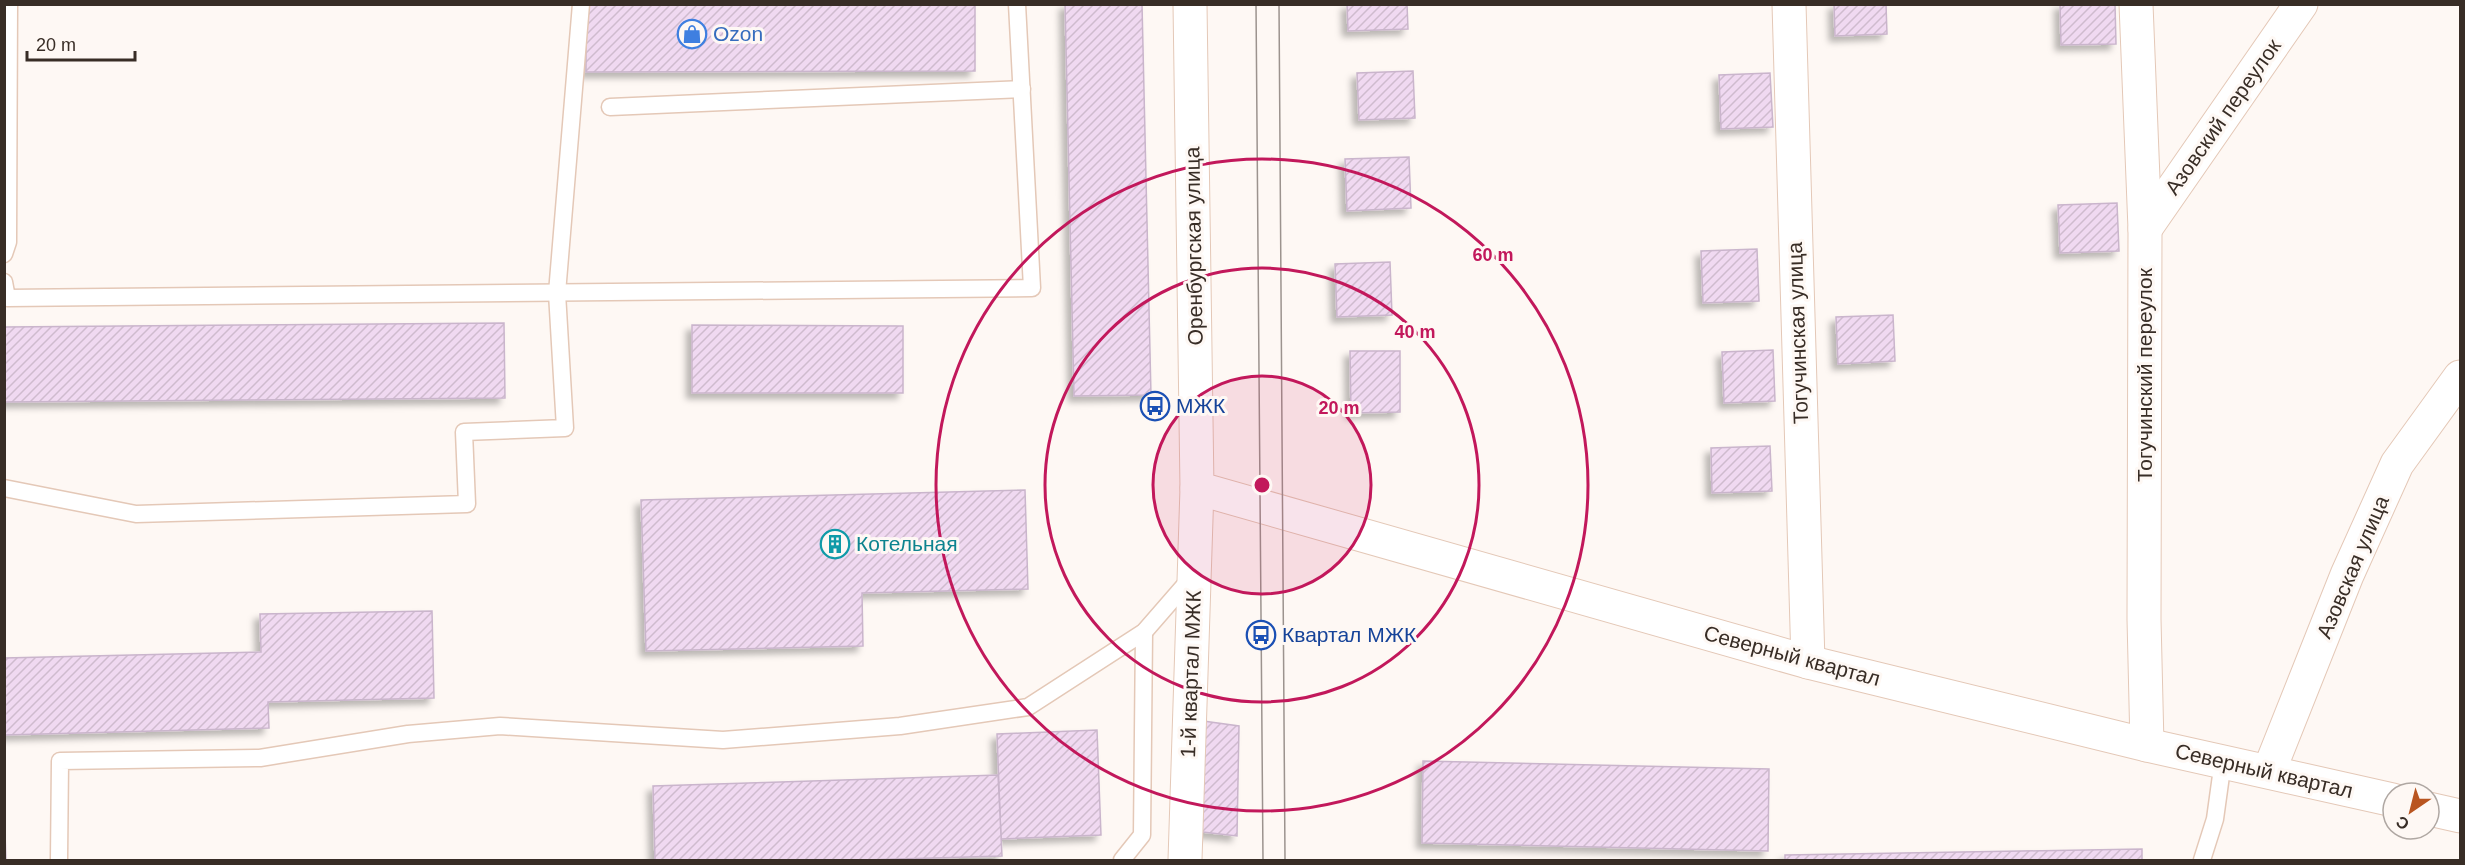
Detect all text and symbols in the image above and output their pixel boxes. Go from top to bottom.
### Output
shop icon: Ozon [676,18,708,50]
place label: Ozon [713,22,763,45]
scale bar [27,24,135,62]
street label: Азовский переулок [2160,34,2285,199]
text: 20 m [36,35,76,55]
street label: Оренбургская улица [1180,146,1207,346]
street label: Тогучинская улица [1783,241,1812,424]
text: 60 m [1472,245,1514,265]
street label: Тогучинский переулок [2133,267,2156,482]
text: 40 m [1394,322,1436,342]
bus stop icon: МЖК [1139,390,1171,422]
place label: МЖК [1176,394,1226,417]
text: 20 m [1318,398,1360,418]
centre of rings [1252,475,1272,495]
street label: Азовская улица [2312,492,2393,642]
building icon: Котельная [819,528,851,560]
place label: Котельная [856,532,958,555]
street label: 1-й квартал МЖК [1176,589,1205,758]
bus stop icon: Квартал МЖК [1245,619,1277,651]
street label: Северный квартал [1701,621,1883,690]
place label: Квартал МЖК [1282,623,1417,646]
street label: Северный квартал [2173,739,2355,802]
north arrow [2381,781,2441,841]
text: С [2393,812,2412,833]

